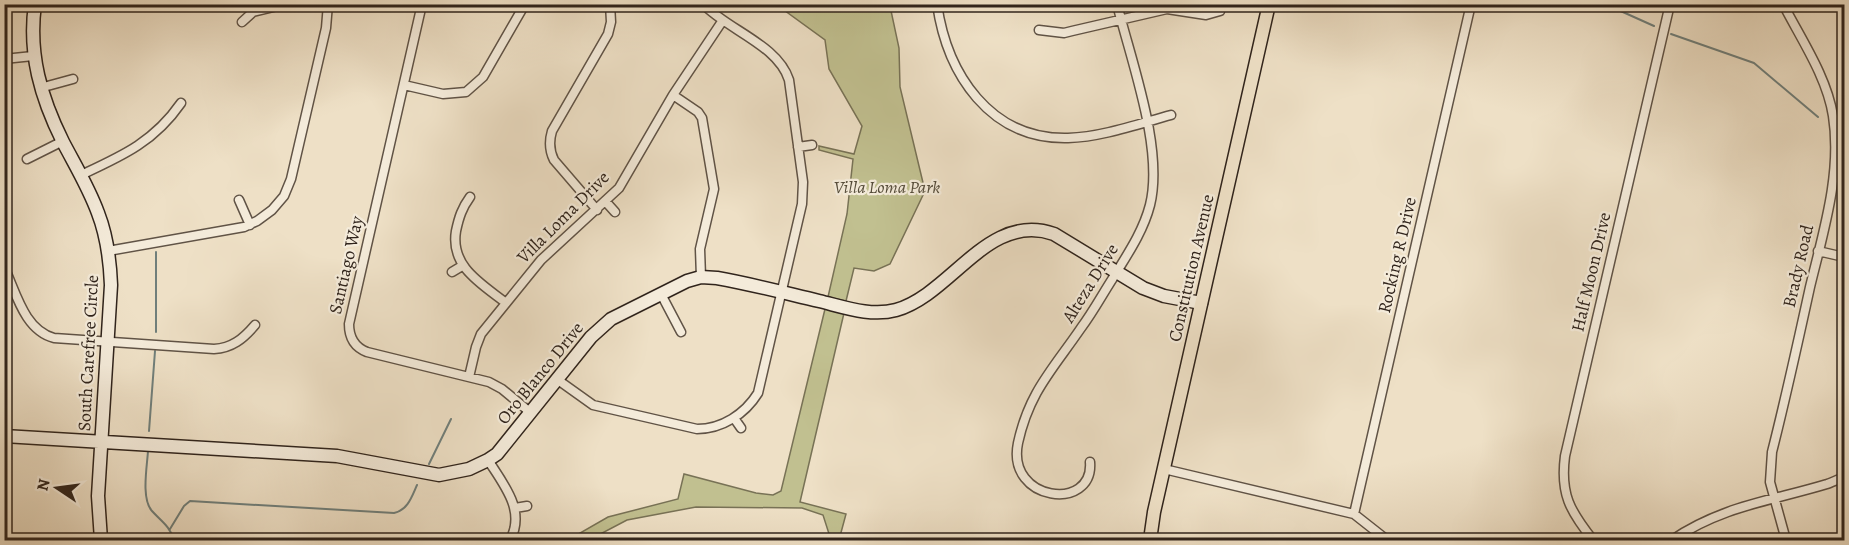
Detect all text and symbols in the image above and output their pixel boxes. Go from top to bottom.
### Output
street label: Villa Loma Drive [511,166,614,269]
park label: Villa Loma Park [834,175,940,199]
street label: Constitution Avenue [1162,192,1220,344]
street label: Rocking R Drive [1372,195,1422,315]
street label: Half Moon Drive [1566,210,1616,334]
street label: Santiago Way [323,213,369,316]
street label: Brady Road [1777,222,1819,310]
street label: Alteza Drive [1056,239,1124,328]
street label: South Carefree Circle [72,274,104,432]
street label: Oro Blanco Drive [491,317,589,429]
north arrow [27,458,87,518]
text: N [31,476,55,493]

